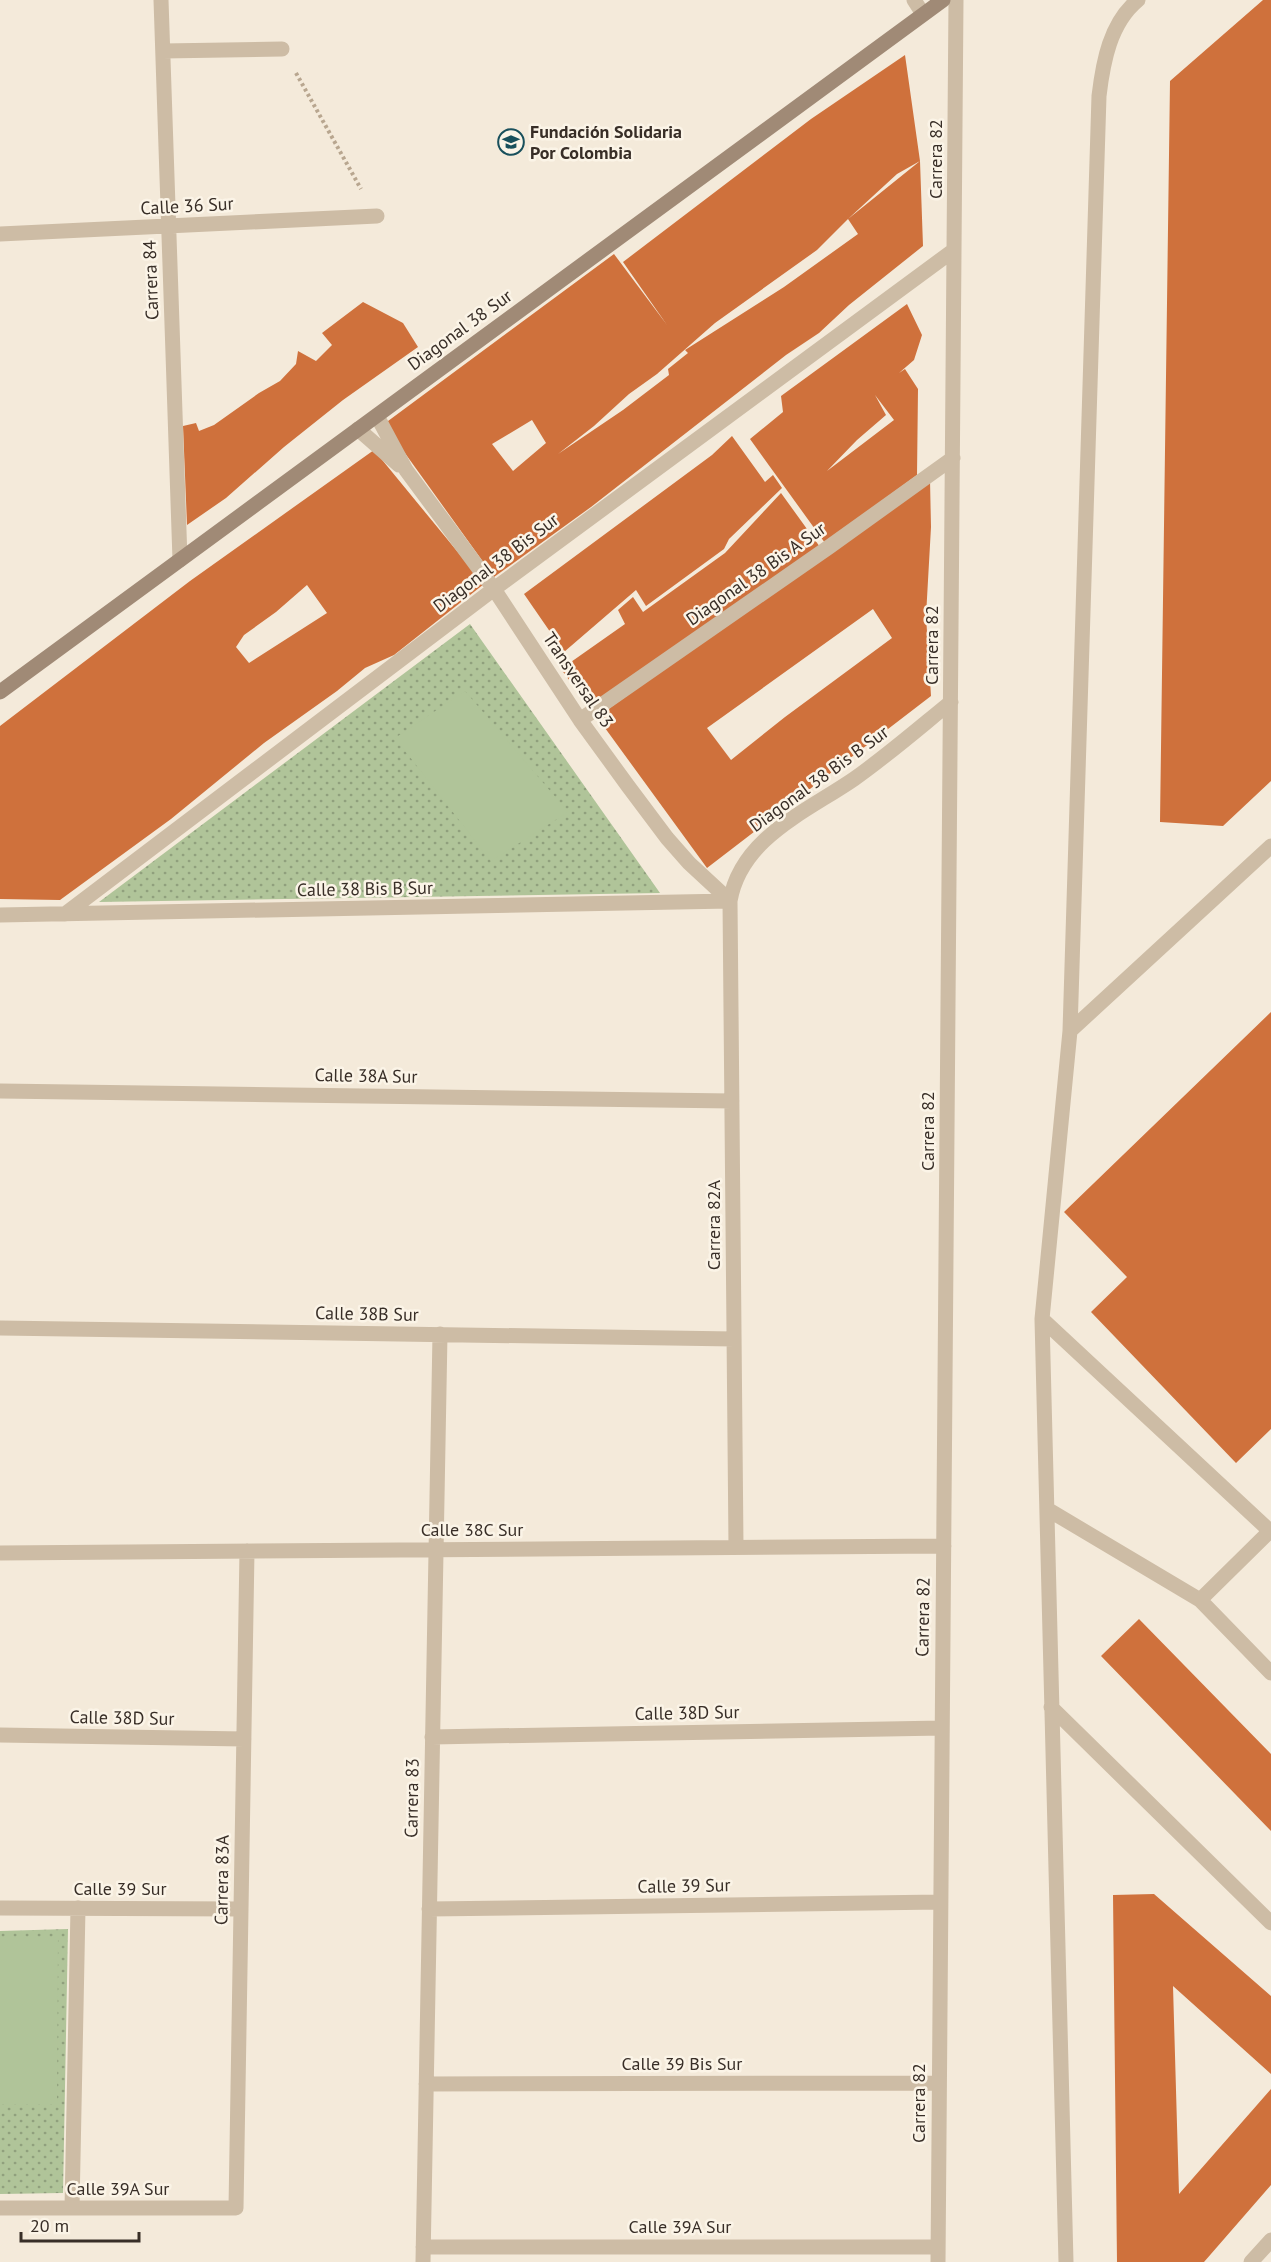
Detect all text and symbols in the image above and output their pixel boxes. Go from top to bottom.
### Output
street label: Carrera 82 [924,119,947,199]
place label: Fundación Solidaria Por Colombia [530,120,682,164]
school or university icon: Fundación Solidaria Por Colombia [496,127,526,157]
street label: Calle 36 Sur [140,192,234,219]
street label: Carrera 84 [138,240,163,320]
street label: Diagonal 38 Sur [403,284,516,375]
street label: Diagonal 38 Bis Sur [428,508,563,617]
street label: Diagonal 38 Bis A Sur [681,517,830,630]
street label: Carrera 82 [920,605,943,685]
street label: Transversal 83 [538,627,619,732]
street label: Diagonal 38 Bis B Sur [745,720,893,837]
street label: Calle 38 Bis B Sur [297,876,433,901]
street label: Calle 38A Sur [314,1063,418,1088]
street label: Carrera 82 [916,1091,939,1171]
street label: Carrera 82A [702,1179,725,1270]
street label: Calle 38B Sur [315,1301,419,1326]
street label: Calle 38C Sur [421,1518,523,1541]
street label: Carrera 82 [910,1577,935,1657]
street label: Calle 38D Sur [634,1700,740,1725]
street label: Calle 38D Sur [69,1705,175,1730]
street label: Carrera 83 [399,1758,424,1838]
street label: Carrera 83A [209,1834,234,1925]
street label: Calle 39 Sur [637,1873,731,1898]
street label: Calle 39 Sur [73,1877,167,1900]
street label: Calle 39 Bis Sur [622,2052,742,2075]
street label: Carrera 82 [907,2063,930,2143]
street label: Calle 39A Sur [67,2177,169,2200]
scale bar [21,2205,140,2243]
text: 20 m [30,2214,69,2237]
street label: Calle 39A Sur [629,2215,731,2238]

